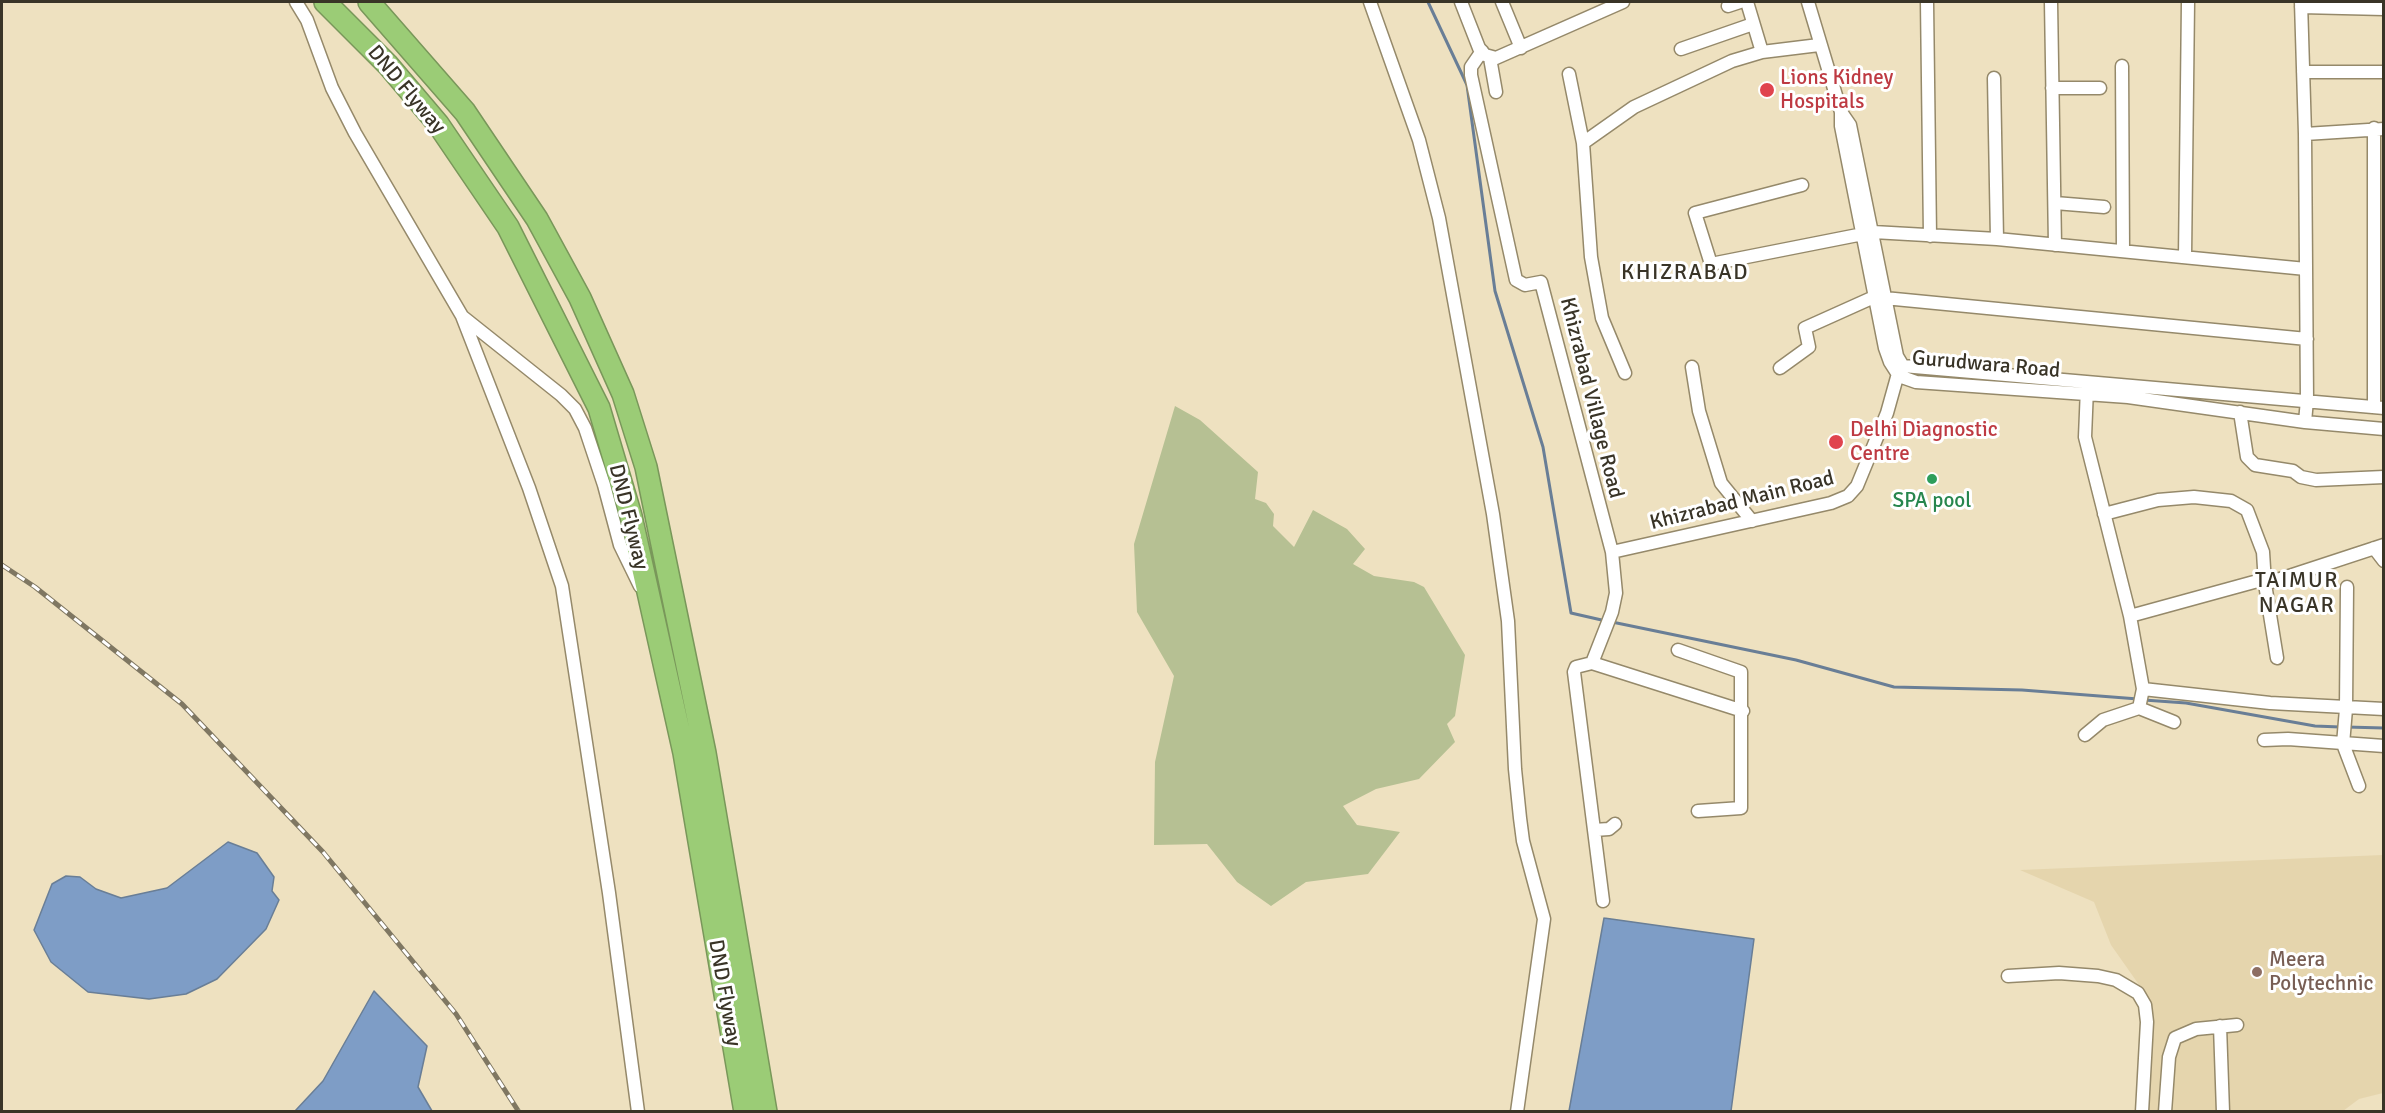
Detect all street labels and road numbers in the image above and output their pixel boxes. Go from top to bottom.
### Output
street label: DND Flyway [362,41,450,139]
street label: Khizrabad Village Road [1554,295,1628,501]
street label: Gurudwara Road [1911,346,2061,384]
street label: DND Flyway [603,462,653,572]
street label: Khizrabad Main Road [1647,466,1837,536]
street label: DND Flyway [702,938,746,1048]

